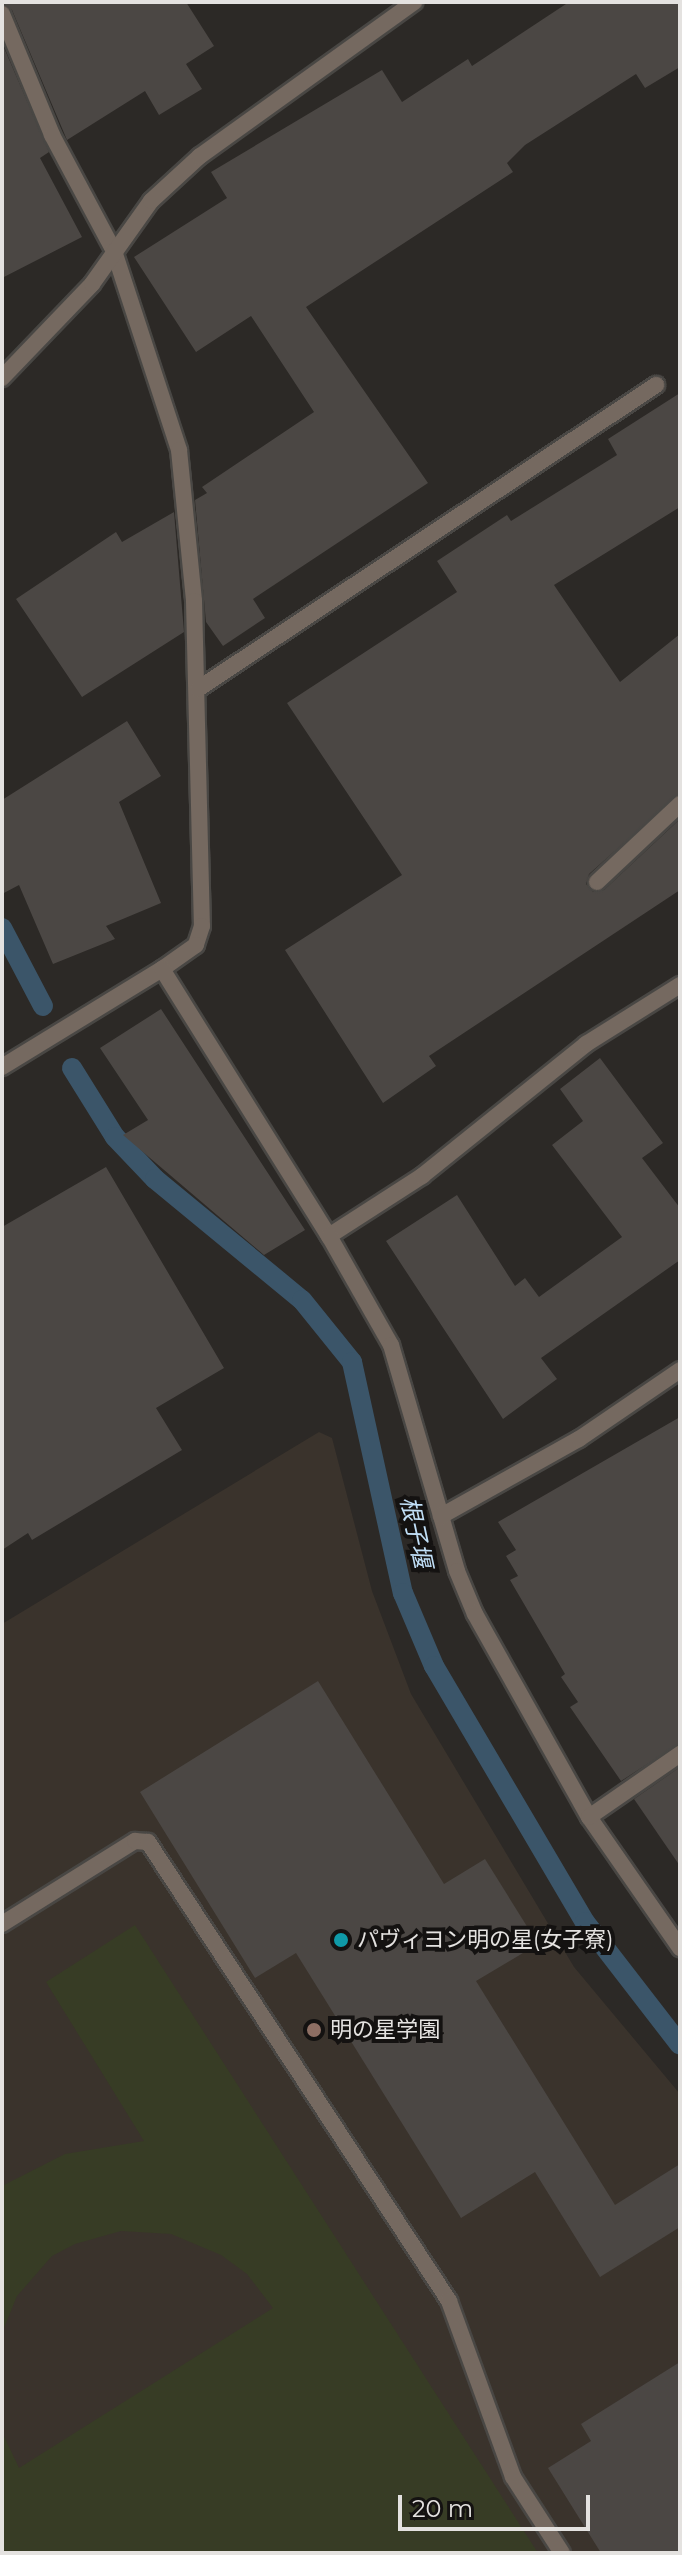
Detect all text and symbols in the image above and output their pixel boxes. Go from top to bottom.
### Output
water label: 根子堰 [394,1494,438,1570]
place label: パヴィヨン明の星(女子寮) [357,1927,613,1953]
marker: パヴィヨン明の星(女子寮) [332,1931,350,1949]
place label: 明の星学園 [330,2017,440,2043]
marker: 明の星学園 [305,2021,323,2039]
scale bar [402,2479,594,2529]
text: 20 m [412,2494,473,2523]

